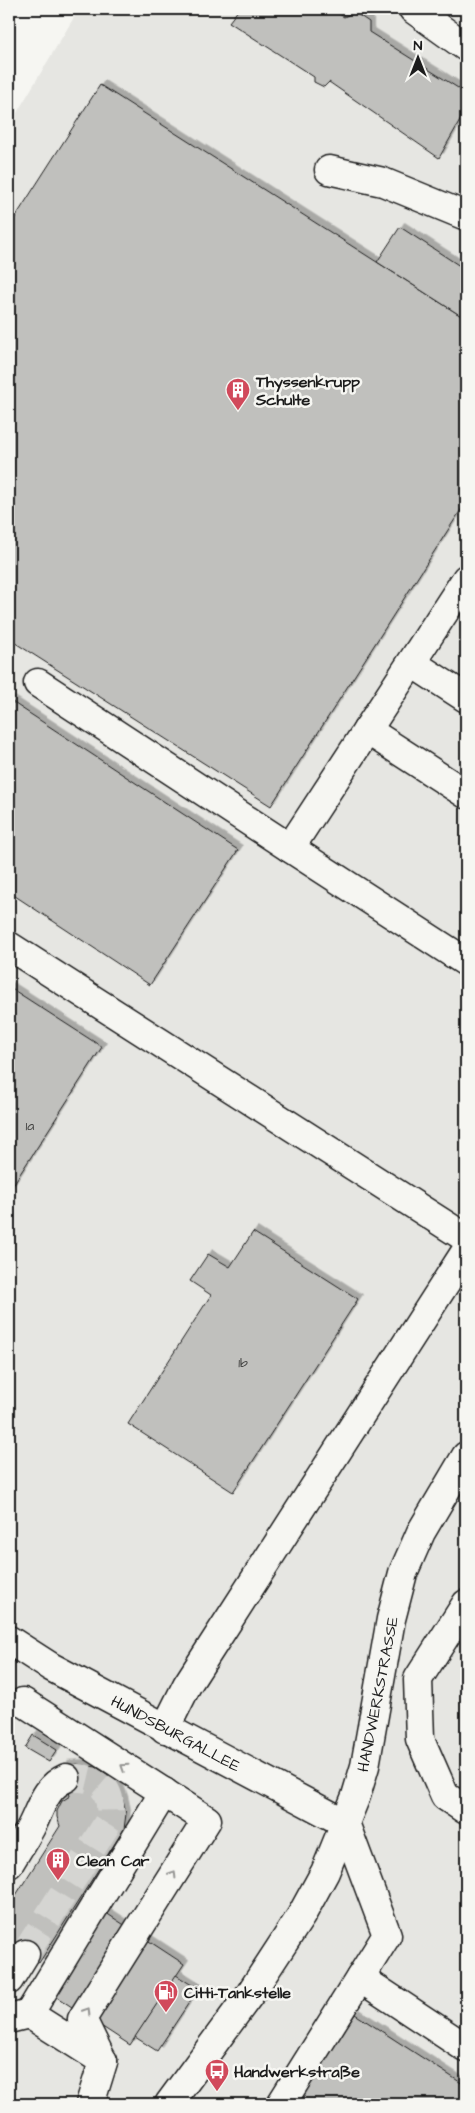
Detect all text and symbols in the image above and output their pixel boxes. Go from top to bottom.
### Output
north arrow [392,32,442,82]
text: N [414,36,423,56]
place label: Thyssenkrupp Schulte [255,371,360,411]
building icon: Thyssenkrupp Schulte [225,377,251,411]
house number: 1a [26,1116,34,1136]
house number: 1b [238,1353,248,1373]
street label: HANDWERKSTRASSE [352,1614,404,1774]
street label: HUNDSBURGALLEE [107,1690,245,1778]
one-way arrow [121,1764,130,1773]
building icon: Clean Car [45,1847,71,1881]
place label: Clean Car [76,1850,150,1872]
one-way arrow [167,1870,177,1879]
fuel station icon: Citti-Tankstelle [153,1979,179,2013]
place label: Citti-Tankstelle [184,1982,291,2004]
one-way arrow [80,2008,90,2017]
bus stop icon: Handwerkstraße [204,2058,230,2092]
place label: Handwerkstraße [234,2061,360,2083]

